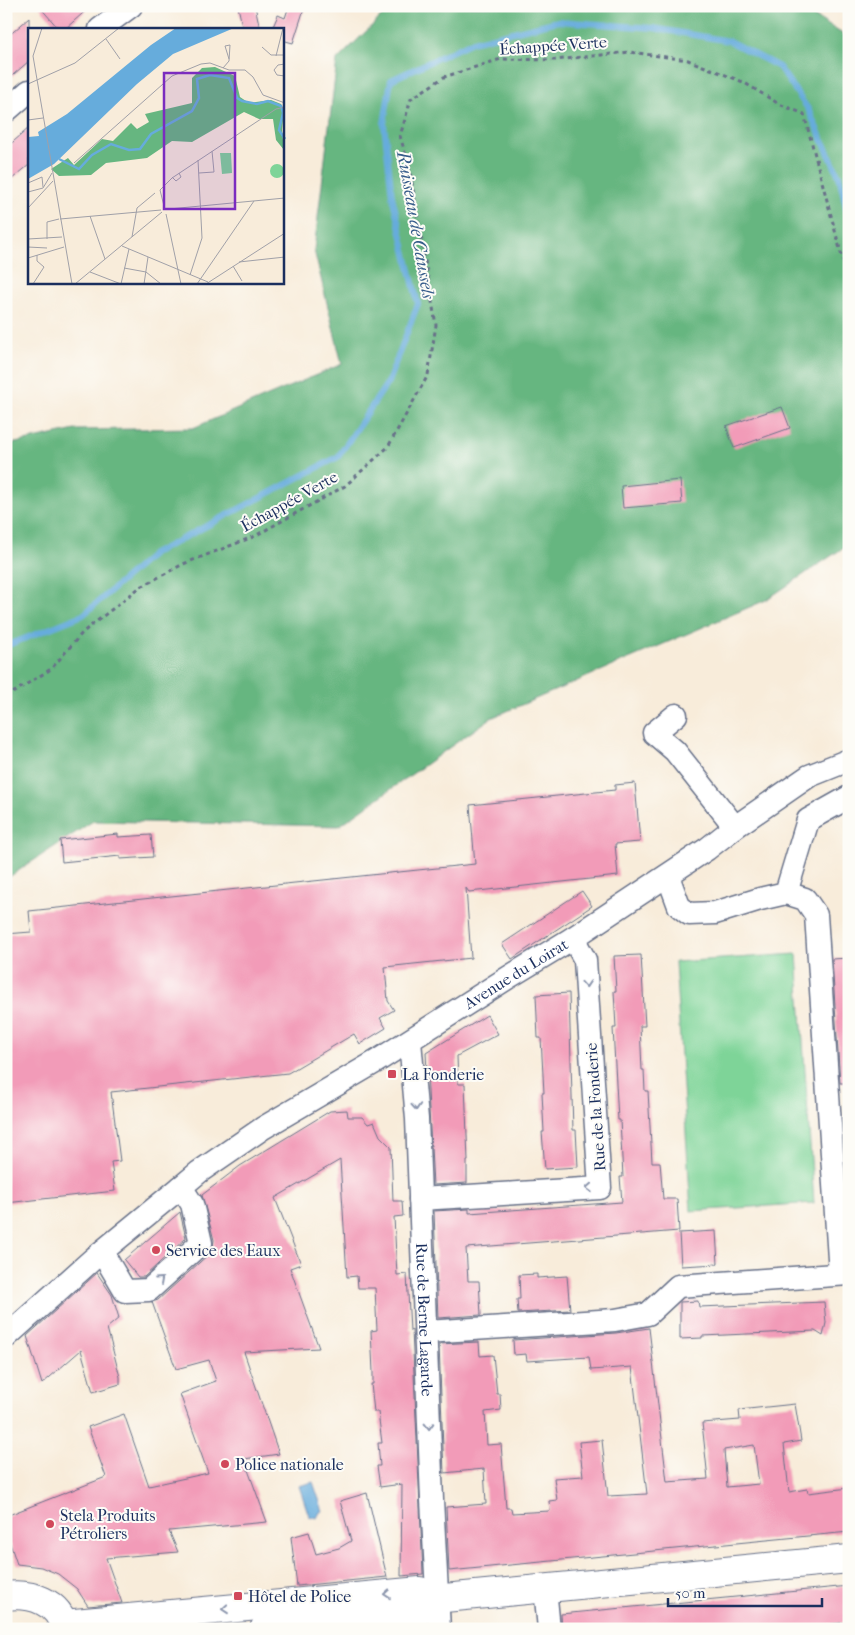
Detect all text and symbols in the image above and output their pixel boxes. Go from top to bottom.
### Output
inset map [28,28,284,284]
street label: Échappée Verte [499,31,607,59]
water label: Ruisseau de Caussels [392,149,439,301]
street label: Échappée Verte [237,466,341,536]
street label: Avenue du Loirat [460,934,572,1014]
one-way arrow [581,980,592,988]
street label: Rue de la Fonderie [582,1042,609,1172]
place label: La Fonderie [402,1065,484,1084]
marker: La Fonderie [386,1068,398,1080]
one-way arrow [411,1103,422,1111]
one-way arrow [585,1183,593,1194]
place label: Service des Eaux [166,1241,281,1260]
street label: Rue de Berne Lagarde [412,1242,437,1397]
marker: Service des Eaux [150,1244,162,1256]
one-way arrow [155,1277,164,1286]
one-way arrow [424,1423,434,1431]
place label: Police nationale [235,1455,344,1474]
marker: Police nationale [219,1458,231,1470]
place label: Stela Produits Pétroliers [60,1506,156,1543]
marker: Stela Produits Pétroliers [44,1518,56,1530]
scale bar [668,1575,821,1607]
text: 50 m [675,1584,706,1602]
place label: Hôtel de Police [248,1587,351,1606]
one-way arrow [383,1588,391,1599]
marker: Hôtel de Police [232,1590,244,1602]
one-way arrow [221,1603,229,1614]

